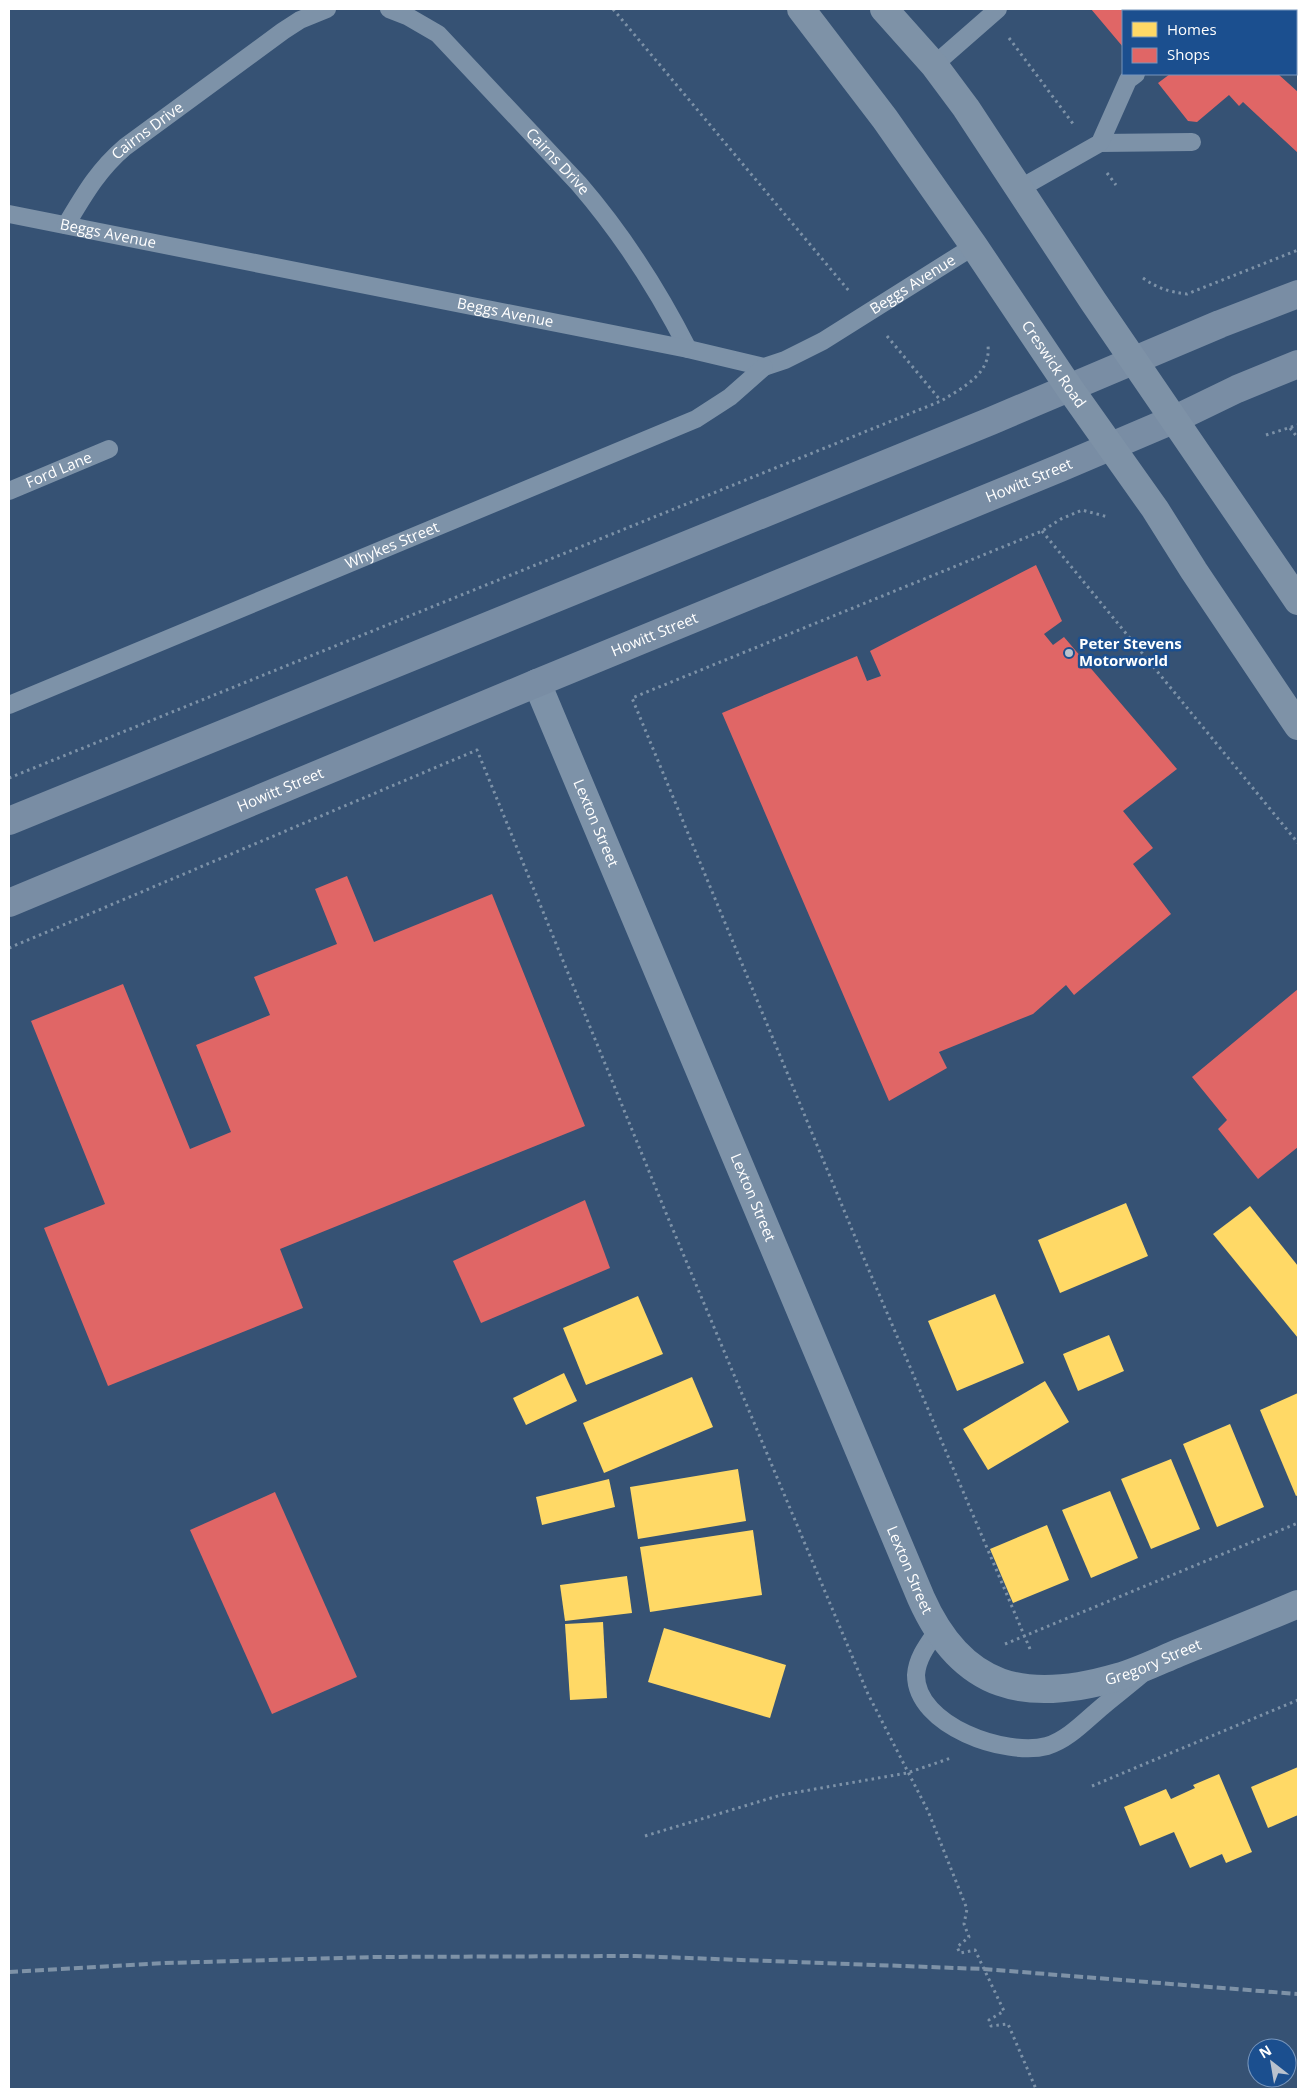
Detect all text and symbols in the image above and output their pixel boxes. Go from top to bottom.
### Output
legend [1122,10,1297,75]
text: Homes [1167,19,1217,39]
text: Shops [1167,44,1210,64]
street label: Cairns Drive [107,97,187,163]
street label: Cairns Drive [522,123,595,198]
street label: Beggs Avenue [58,213,158,252]
street label: Beggs Avenue [865,249,959,318]
street label: Beggs Avenue [456,292,555,331]
street label: Creswick Road [1018,316,1091,411]
street label: Ford Lane [22,446,94,492]
street label: Howitt Street [982,453,1075,507]
street label: Whykes Street [342,516,442,573]
street label: Howitt Street [608,607,700,661]
place label: Peter Stevens Motorworld [1079,633,1182,670]
marker: Peter Stevens Motorworld [1063,647,1075,659]
street label: Howitt Street [234,762,326,816]
street label: Lexton Street [569,776,624,870]
street label: Lexton Street [727,1150,781,1244]
street label: Lexton Street [883,1523,938,1617]
street label: Gregory Street [1102,1634,1204,1689]
north arrow [1247,2038,1297,2088]
text: N [1255,2040,1275,2063]

